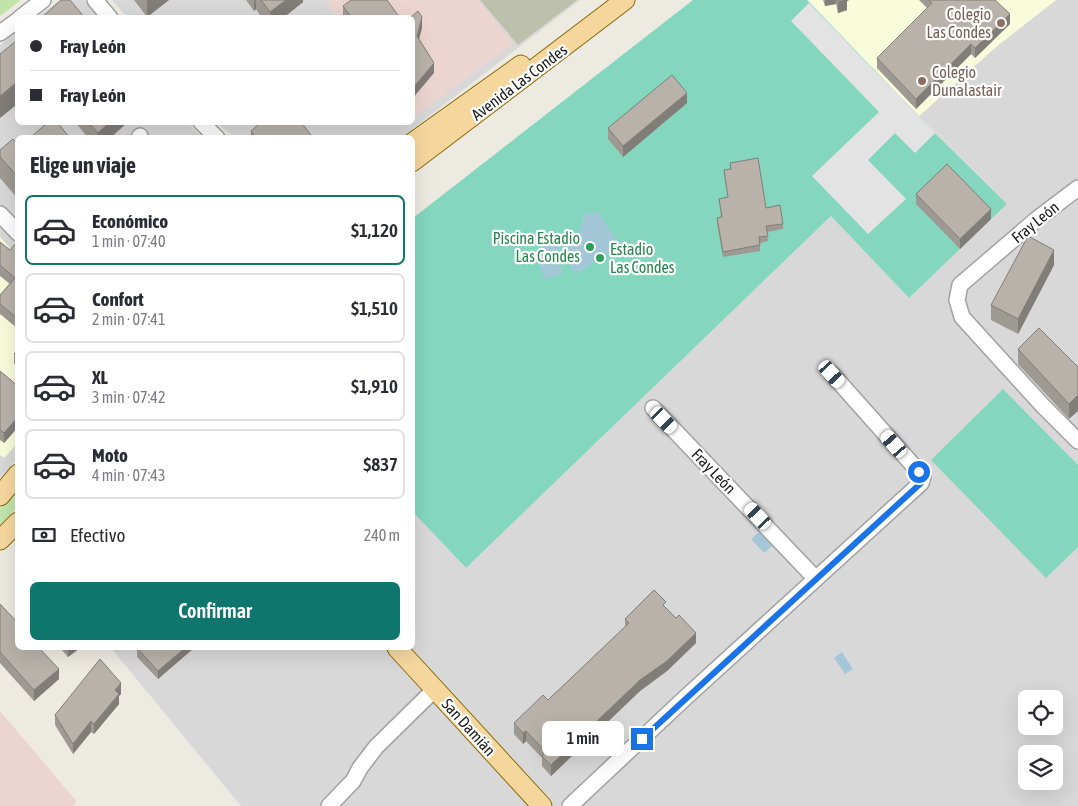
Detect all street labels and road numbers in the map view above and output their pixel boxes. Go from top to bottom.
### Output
street label: Avenida Las Condes [468,40,570,124]
street label: Fray León [1008,198,1063,247]
street label: Fray León [688,445,740,498]
street label: San Damián [439,695,499,759]

